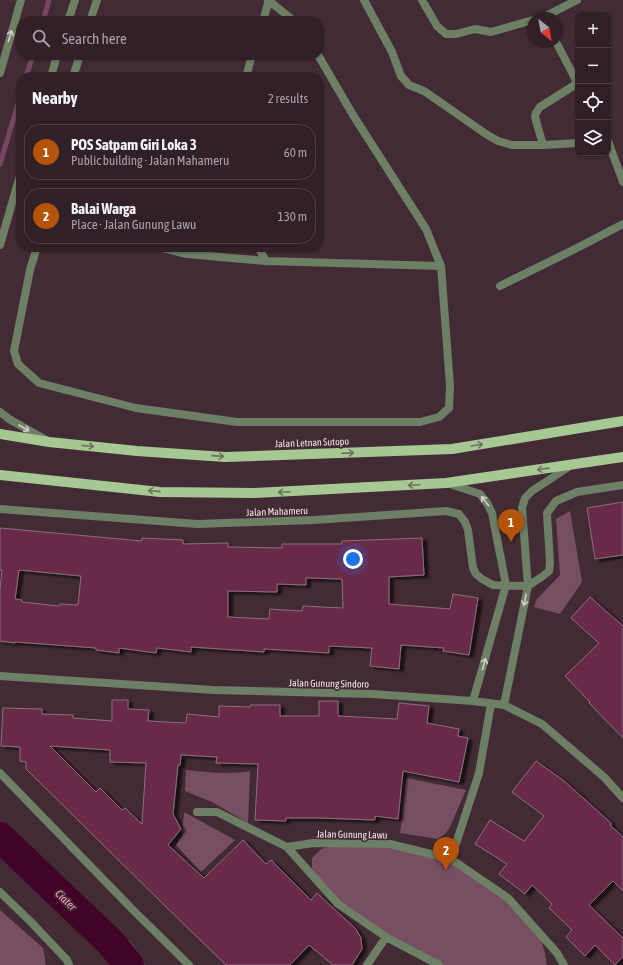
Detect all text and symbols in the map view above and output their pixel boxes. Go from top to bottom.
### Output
north arrow [527,12,563,48]
map controls [575,12,611,156]
button: + [575,12,611,48]
search box [16,16,324,60]
icon: search [30,27,52,49]
one-way arrow [7,30,14,43]
text: Search here [62,30,127,47]
button: − [575,48,611,84]
button: locate [575,84,611,120]
text: Nearby [32,88,78,108]
text: 2 results [268,91,308,106]
button: layers [575,120,611,156]
text: POS Satpam Giri Loka 3 [71,136,197,153]
text: 1 [43,145,49,160]
text: 60 m [284,145,307,160]
text: Public building · Jalan Mahameru [71,153,229,168]
text: Balai Warga [71,200,136,217]
text: 2 [43,209,49,224]
text: 130 m [278,209,307,224]
text: Place · Jalan Gunung Lawu [71,217,196,232]
one-way arrow [18,424,30,432]
street label: Jalan Letnan Sutopo [275,436,350,449]
one-way arrow [470,441,483,449]
one-way arrow [81,442,94,449]
one-way arrow [341,449,354,456]
one-way arrow [211,453,224,460]
one-way arrow [537,465,550,473]
one-way arrow [408,481,421,488]
one-way arrow [148,488,161,495]
one-way arrow [278,488,291,495]
one-way arrow [480,495,489,506]
street label: Jalan Mahameru [246,505,308,518]
pin: 1 [498,509,524,542]
your location [343,549,363,569]
one-way arrow [521,593,529,606]
one-way arrow [481,658,488,671]
street label: Jalan Gunung Sindoro [289,677,369,690]
street label: Jalan Gunung Lawu [316,828,388,841]
pin: 2 [433,837,459,870]
water label: Ciater [53,887,79,913]

